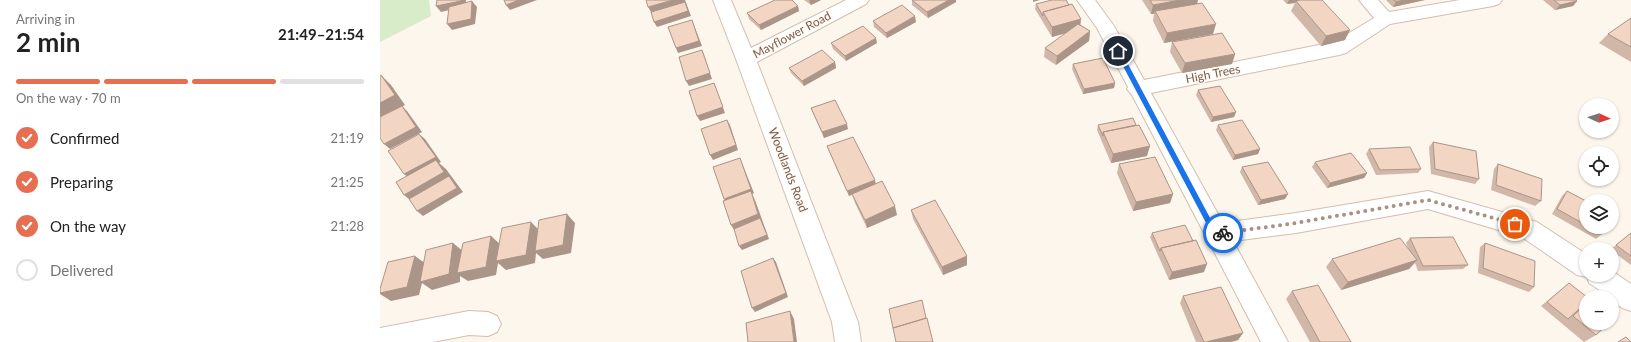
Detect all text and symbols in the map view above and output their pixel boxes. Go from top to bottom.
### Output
street label: Mayflower Road [750,8,833,61]
text: Arriving in [16,11,75,27]
text: 21:49–21:54 [278,25,364,43]
text: 2 min [16,26,80,58]
pin [1101,34,1135,68]
icon: home [1107,40,1129,62]
street label: High Trees [1184,61,1242,86]
text: On the way · 70 m [16,90,121,106]
north arrow [1579,98,1619,138]
map controls [1579,98,1619,330]
street label: Woodlands Road [765,126,811,214]
icon: check [16,127,38,149]
text: Confirmed [50,129,119,147]
text: 21:19 [331,130,364,146]
button: locate [1579,146,1619,186]
icon: check [16,171,38,193]
text: Preparing [50,173,113,191]
text: 21:25 [331,174,364,190]
button: layers [1579,194,1619,234]
pin [1498,207,1532,241]
courier [1203,213,1243,253]
icon: bag [1504,213,1526,235]
icon: check [16,215,38,237]
text: On the way [50,217,126,235]
text: 21:28 [331,218,364,234]
icon: bike [1212,222,1234,244]
button: + [1579,242,1619,282]
text: Delivered [50,261,113,279]
button: − [1579,290,1619,330]

